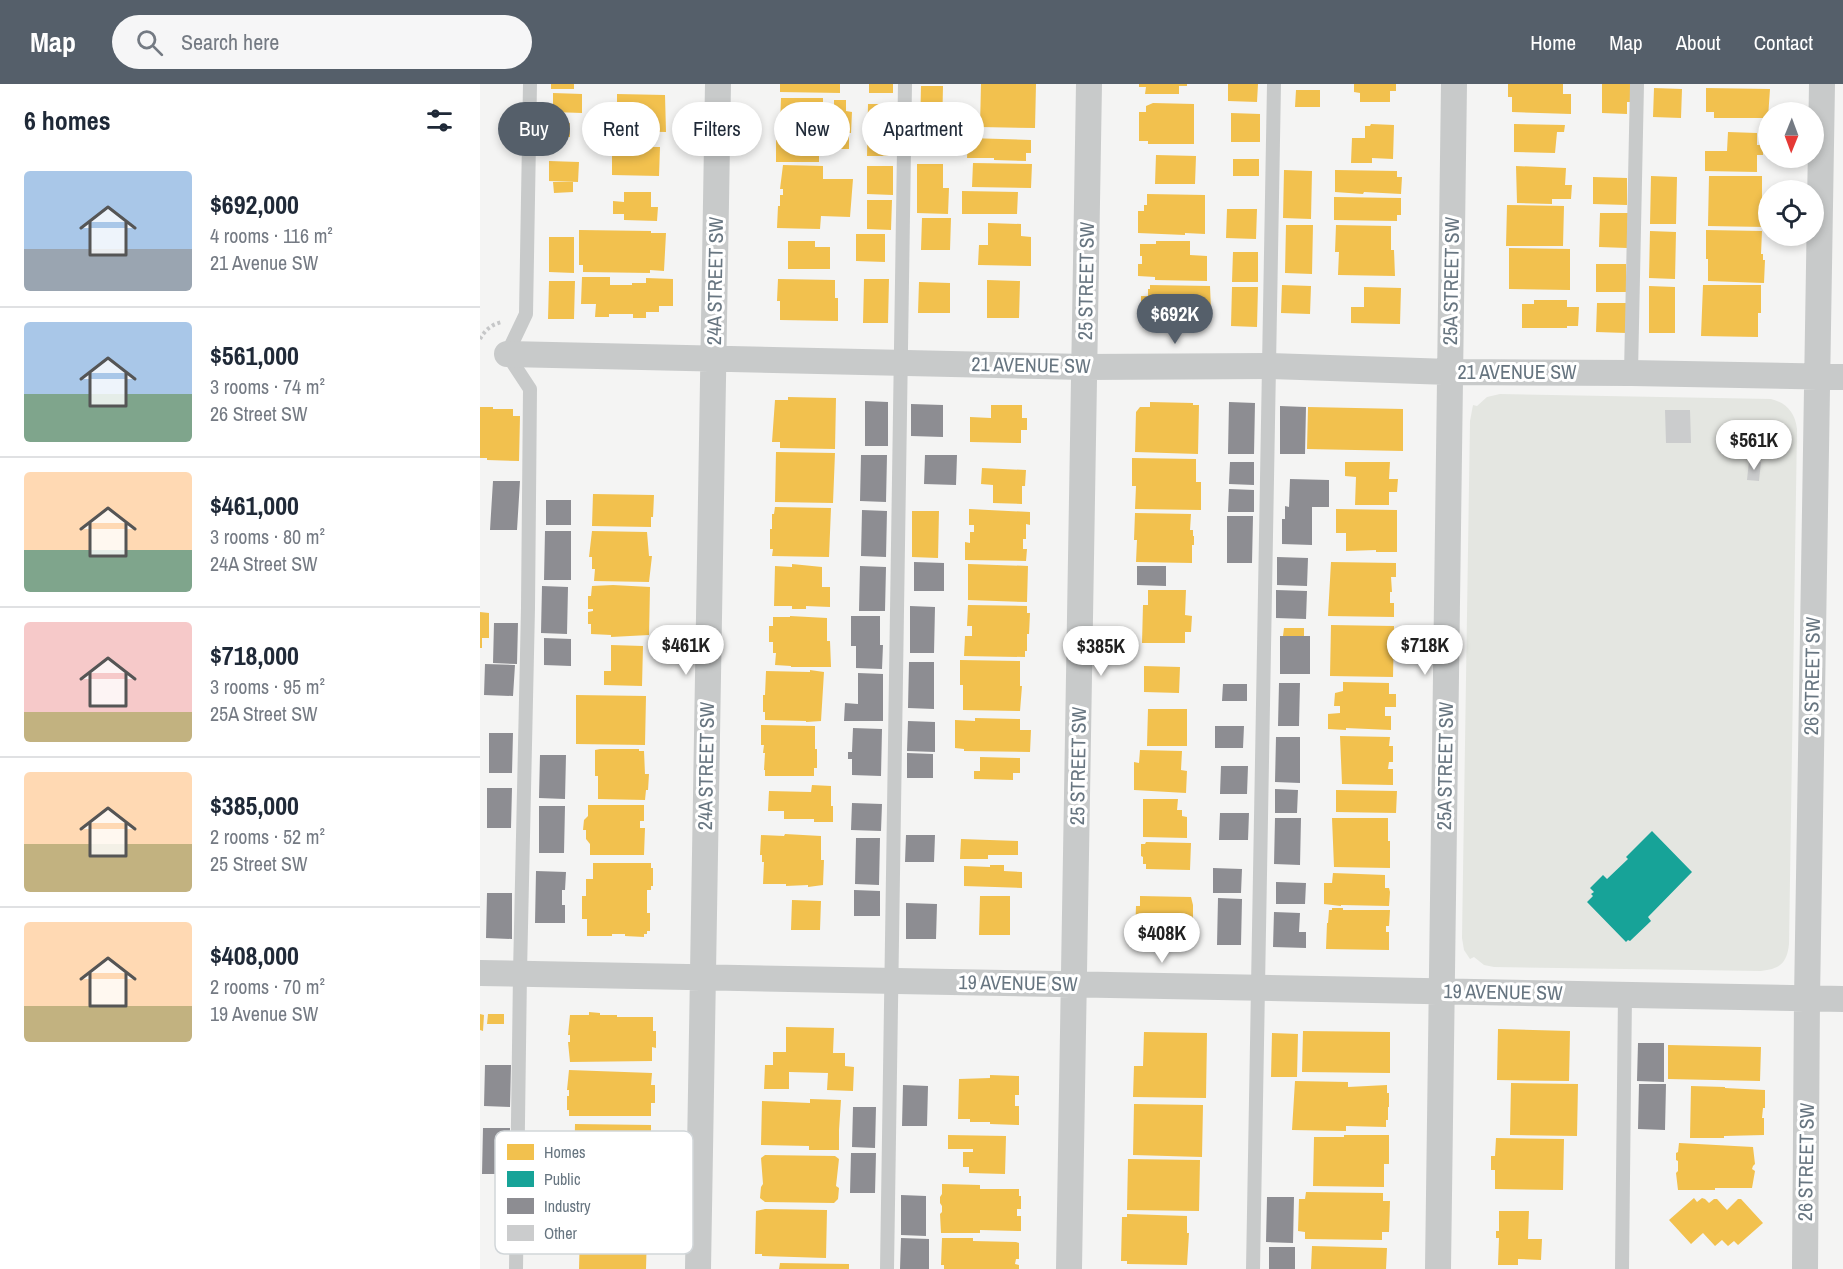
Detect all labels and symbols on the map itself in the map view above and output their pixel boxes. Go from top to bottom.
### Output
north arrow [1758,102,1824,168]
street label: 24A STREET SW [700,216,729,345]
street label: 25A STREET SW [1436,216,1465,345]
street label: 25 STREET SW [1071,221,1100,340]
pin: $692K [1133,294,1217,345]
street label: 21 AVENUE SW [971,350,1091,379]
street label: 21 AVENUE SW [1457,358,1577,385]
pin: $561K [1712,420,1796,471]
street label: 26 STREET SW [1797,616,1826,735]
pin: $461K [644,625,728,676]
pin: $718K [1383,625,1467,676]
pin: $385K [1059,626,1143,677]
street label: 24A STREET SW [691,701,720,830]
street label: 25A STREET SW [1430,701,1459,830]
street label: 25 STREET SW [1063,706,1092,825]
pin: $408K [1120,913,1204,964]
street label: 19 AVENUE SW [958,968,1078,997]
street label: 19 AVENUE SW [1443,977,1563,1006]
street label: 26 STREET SW [1791,1102,1820,1221]
legend [495,1131,693,1254]
text: Homes [544,1141,586,1163]
text: Public [544,1168,581,1190]
text: Industry [544,1195,591,1217]
text: Other [544,1222,577,1244]

